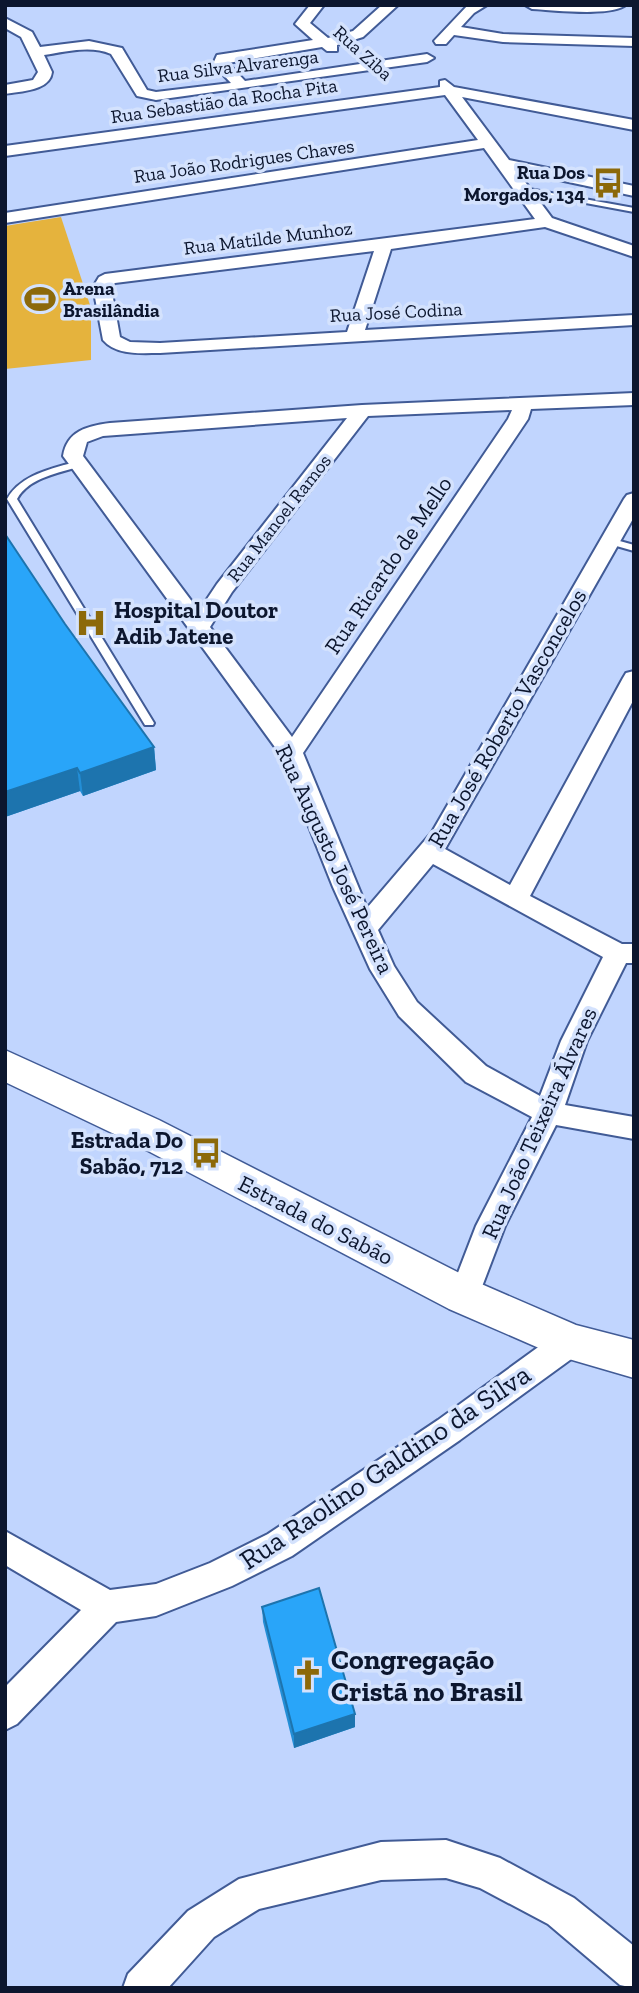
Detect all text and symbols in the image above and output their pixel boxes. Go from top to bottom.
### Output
street label: Rua Ziba [329,21,397,85]
street label: Rua Silva Alvarenga [156,45,320,87]
street label: Rua Sebastião da Rocha Pita [109,74,339,128]
street label: Rua João Rodrigues Chaves [132,134,356,188]
place label: Rua Dos Morgados, 134 [464,161,585,206]
bus stop icon: Rua Dos Morgados, 134 [591,166,625,200]
street label: Rua Matilde Munhoz [182,216,354,260]
place label: Arena Brasilândia [63,277,160,322]
sports icon: Arena Brasilândia [23,282,57,316]
street label: Rua José Codina [329,297,463,327]
street label: Rua Manoel Ramos [222,449,336,587]
street label: Rua Ricardo de Mello [318,471,458,659]
street label: Rua José Roberto Vasconcelos [421,584,593,852]
place label: Hospital Doutor Adib Jatene [114,596,278,650]
hospital icon: Hospital Doutor Adib Jatene [74,606,108,640]
street label: Rua Augusto José Pereira [270,740,400,978]
street label: Rua João Teixeira Álvares [475,1003,603,1243]
place label: Estrada Do Sabão, 712 [71,1126,183,1180]
bus stop icon: Estrada Do Sabão, 712 [189,1136,223,1170]
street label: Estrada do Sabão [234,1169,398,1271]
street label: Rua Raolino Galdino da Silva [233,1357,537,1577]
place label: Congregação Cristã no Brasil [331,1643,523,1708]
church icon: Congregação Cristã no Brasil [291,1658,325,1692]

